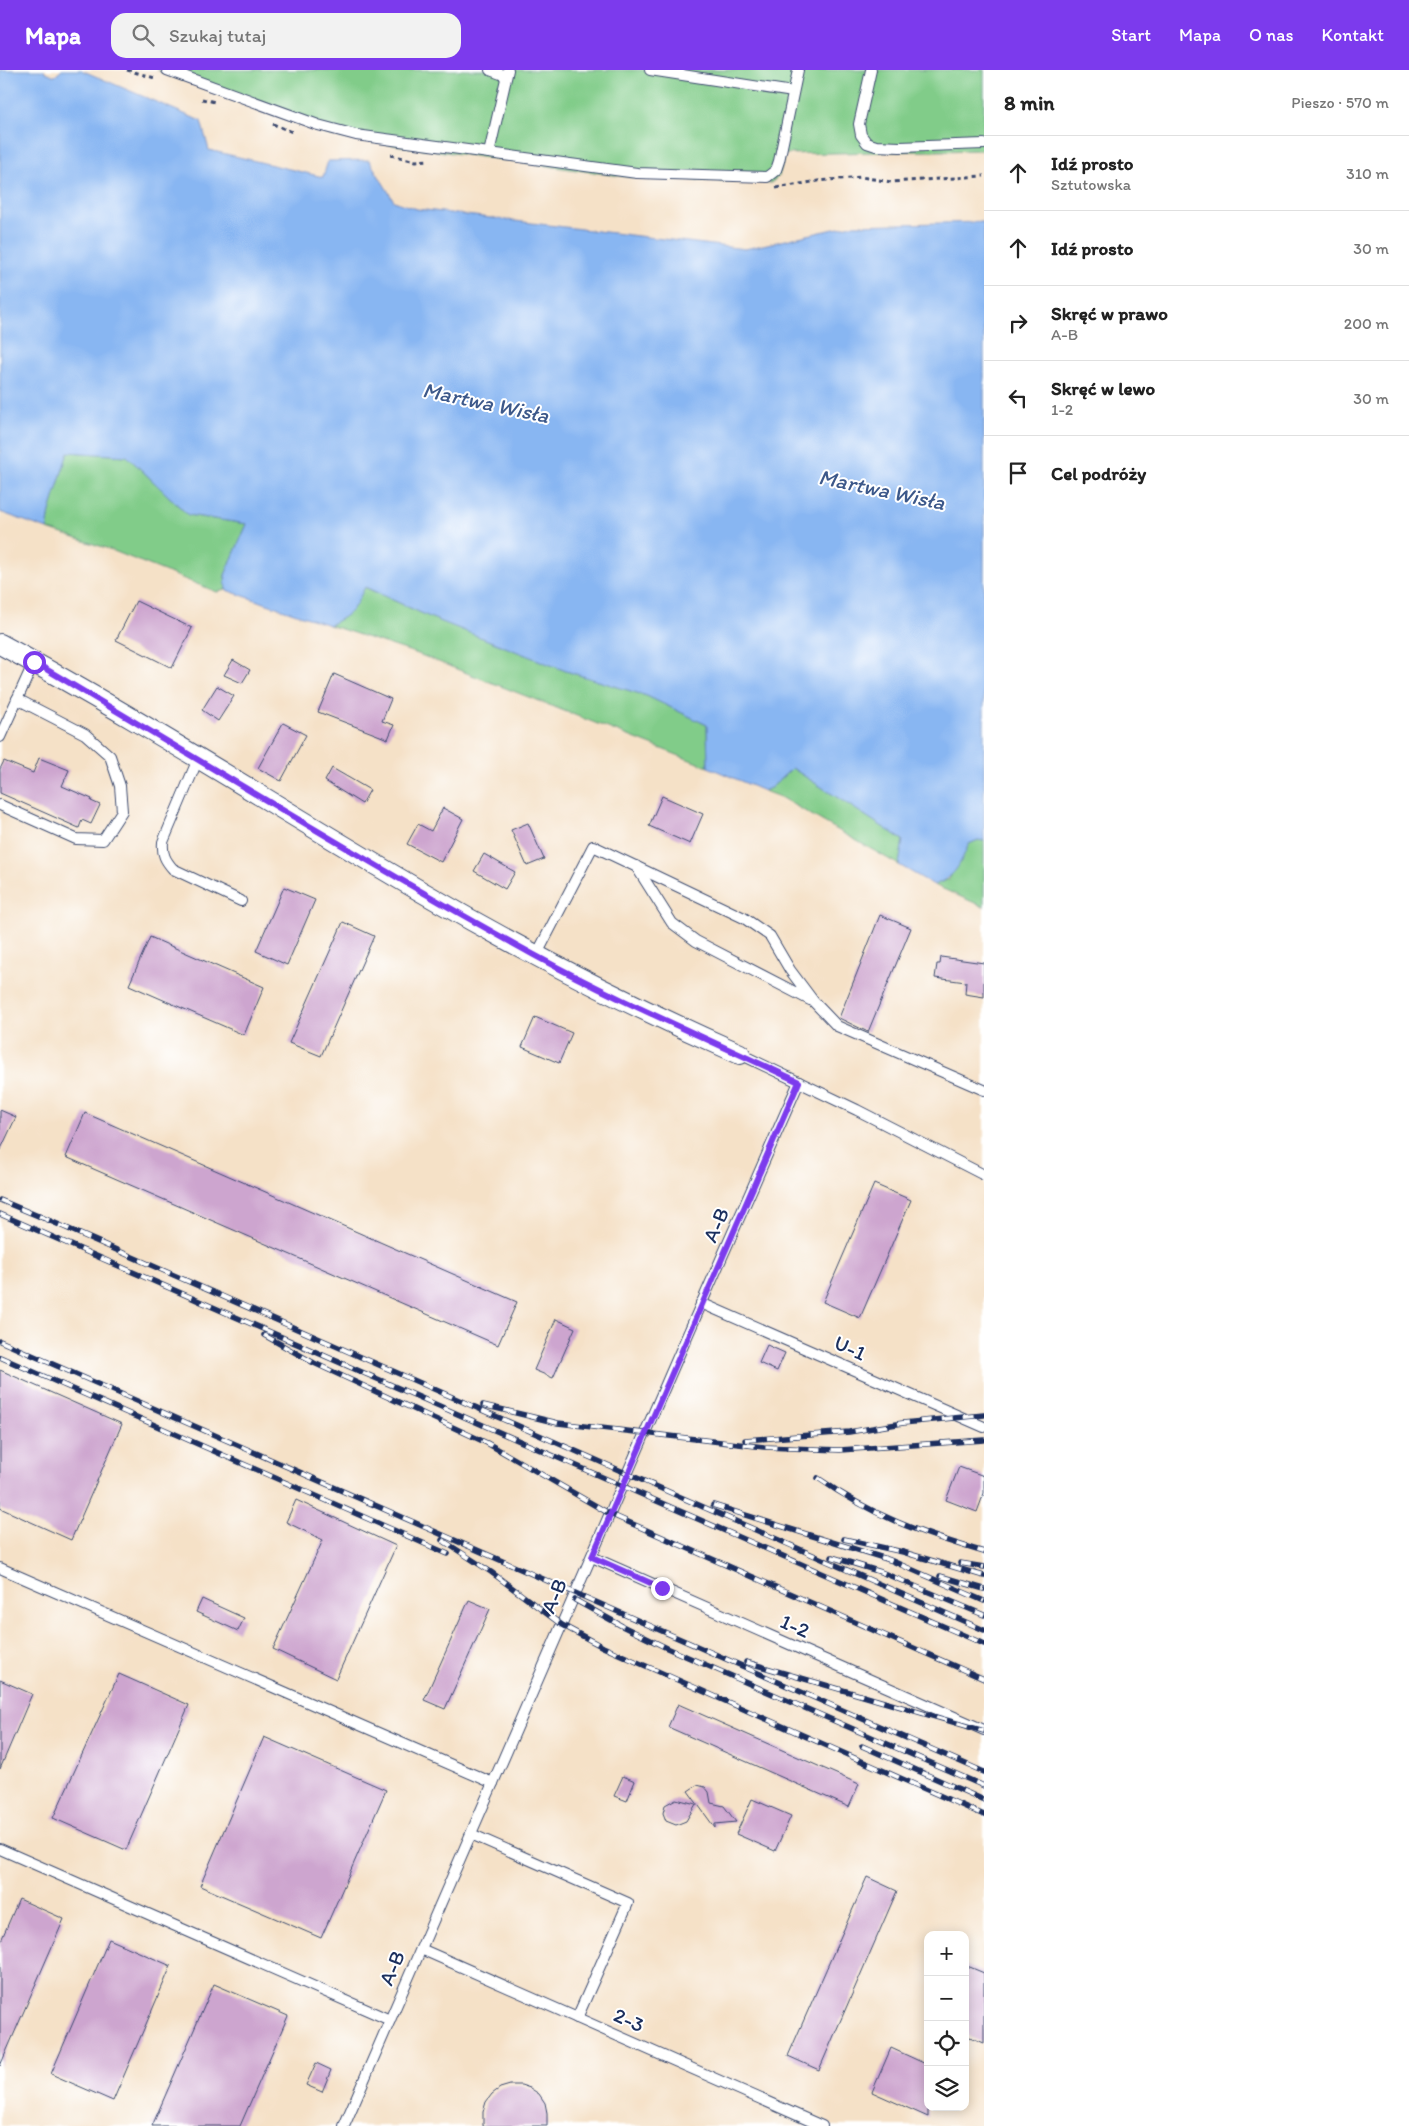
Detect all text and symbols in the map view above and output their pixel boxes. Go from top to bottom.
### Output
search box [111,13,461,58]
text: Mapa [25,21,81,50]
icon: search [129,21,157,49]
text: Szukaj tutaj [169,24,266,47]
text: Start [1111,24,1151,46]
text: Mapa [1179,24,1221,46]
text: O nas [1249,24,1294,46]
text: Kontakt [1322,24,1384,46]
text: 8 min [1004,90,1054,115]
text: Pieszo · 570 m [1291,93,1389,112]
text: Idź prosto [1051,152,1134,175]
icon: ahead [1004,159,1032,187]
text: 310 m [1346,164,1389,183]
text: Sztutowska [1051,175,1131,194]
icon: ahead [1004,234,1032,262]
text: Idź prosto [1051,237,1134,260]
text: 30 m [1353,239,1389,258]
text: Skręć w prawo [1051,302,1168,325]
icon: right [1004,309,1032,337]
text: 200 m [1344,314,1389,333]
text: A-B [1051,325,1078,344]
water label: Martwa Wisła [420,376,552,429]
text: Skręć w lewo [1051,377,1155,400]
icon: left [1004,384,1032,412]
text: 30 m [1353,389,1389,408]
text: 1-2 [1051,400,1073,419]
icon: arrive [1004,459,1032,487]
text: Cel podróży [1051,462,1146,485]
water label: Martwa Wisła [816,463,948,516]
route start [23,651,46,674]
street label: A-B [697,1204,734,1246]
street label: U-1 [830,1330,870,1366]
street label: A-B [535,1575,572,1617]
route end [651,1577,674,1600]
street label: 1-2 [777,1608,814,1643]
map controls [924,1931,969,2111]
button: + [924,1931,969,1976]
street label: A-B [373,1947,410,1989]
button: − [924,1976,969,2021]
street label: 2-3 [610,2002,648,2037]
button: locate [924,2021,969,2066]
button: layers [924,2066,969,2111]

